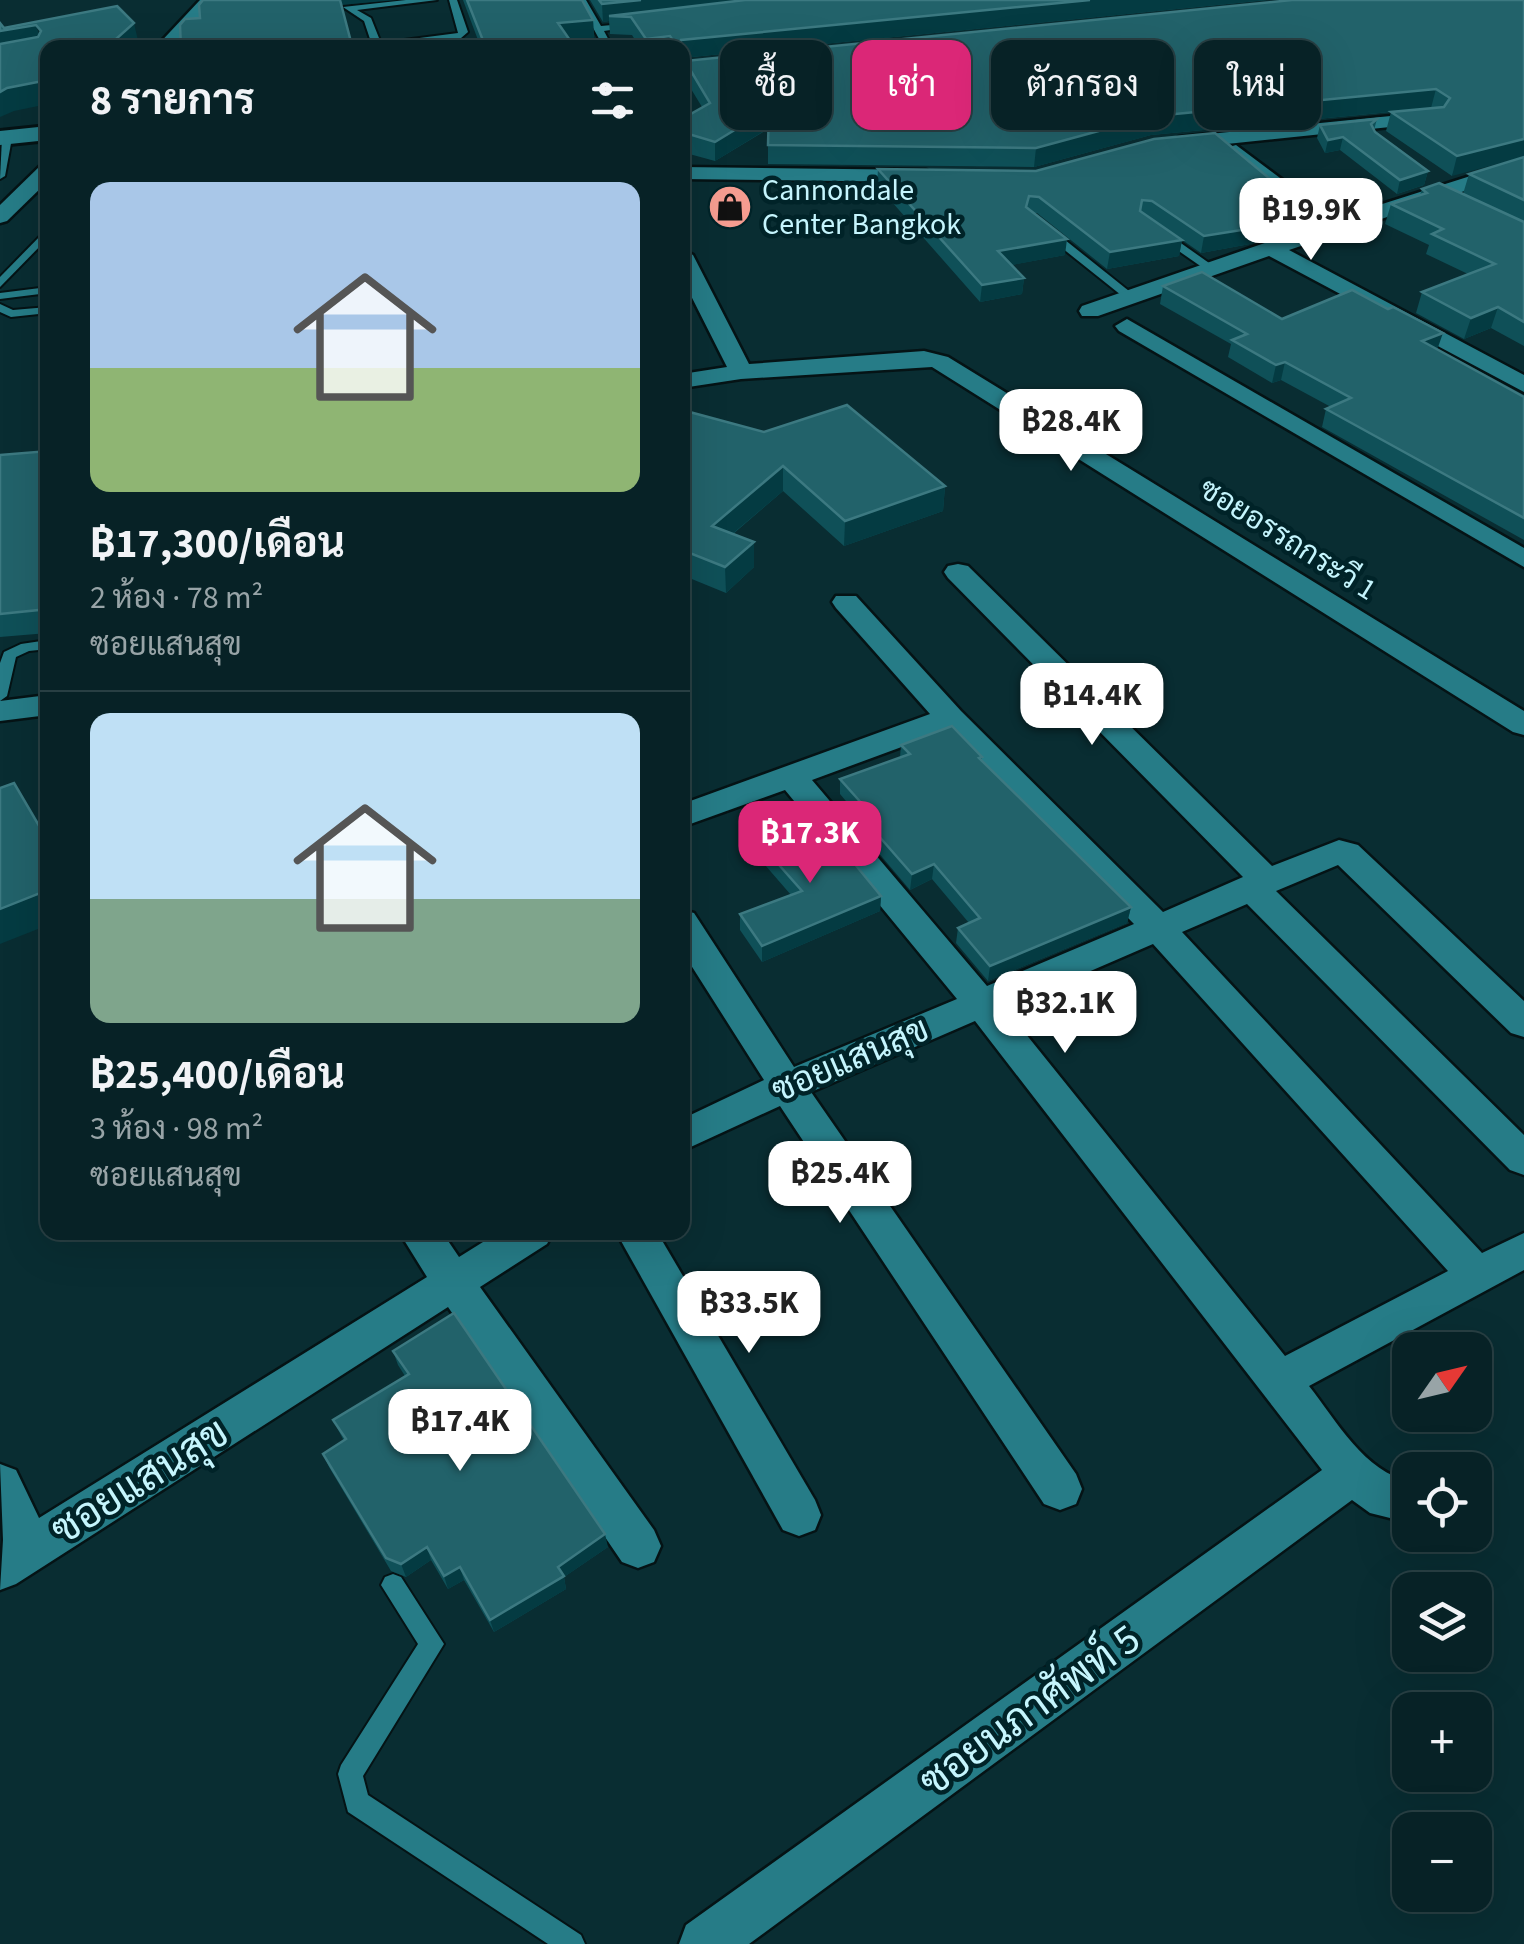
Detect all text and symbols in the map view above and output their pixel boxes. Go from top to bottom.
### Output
chip: ซื้อ [720,40,832,130]
chip: เช่า [852,40,971,130]
chip: ตัวกรอง [991,40,1174,130]
chip: ใหม่ [1194,40,1321,130]
text: 8 รายการ [90,71,255,131]
icon: filters [585,73,640,128]
place label: Cannondale Center Bangkok [762,169,961,246]
pin: ฿19.9K [1230,178,1392,263]
shop icon: Cannondale Center Bangkok [707,184,753,230]
text: ฿19.9K [1261,187,1361,233]
icon: home [275,247,455,427]
pin: ฿28.4K [990,389,1152,474]
text: ฿28.4K [1021,398,1121,444]
street label: ซอยอรรถกระวี 1 [1191,468,1385,611]
text: ฿17,300/เดือน [90,514,345,574]
text: 2 ห้อง · 78 m² [90,575,263,621]
text: ซอยแสนสุข [90,622,242,668]
pin: ฿14.4K [1011,663,1173,748]
text: ฿14.4K [1042,672,1142,718]
icon: home [275,778,455,958]
pin: ฿17.3K [729,801,891,886]
text: ฿17.3K [760,810,860,856]
pin: ฿32.1K [984,971,1146,1056]
text: ฿32.1K [1015,980,1115,1026]
street label: ซอยแสนสุข [764,1004,937,1115]
text: ฿25,400/เดือน [90,1045,345,1105]
text: 3 ห้อง · 98 m² [90,1106,263,1152]
pin: ฿25.4K [759,1141,921,1226]
text: ฿25.4K [790,1150,890,1196]
text: ซอยแสนสุข [90,1153,242,1199]
pin: ฿33.5K [668,1271,830,1356]
text: ฿33.5K [699,1280,799,1326]
north arrow [1392,1332,1492,1432]
map controls [1392,1332,1492,1912]
pin: ฿17.4K [379,1389,541,1474]
text: ฿17.4K [410,1398,510,1444]
street label: ซอยแสนสุข [40,1403,240,1560]
button: locate [1392,1452,1492,1552]
button: layers [1392,1572,1492,1672]
street label: ซอยนภาศัพท์ 5 [907,1610,1153,1811]
button: + [1392,1692,1492,1792]
button: − [1392,1812,1492,1912]

